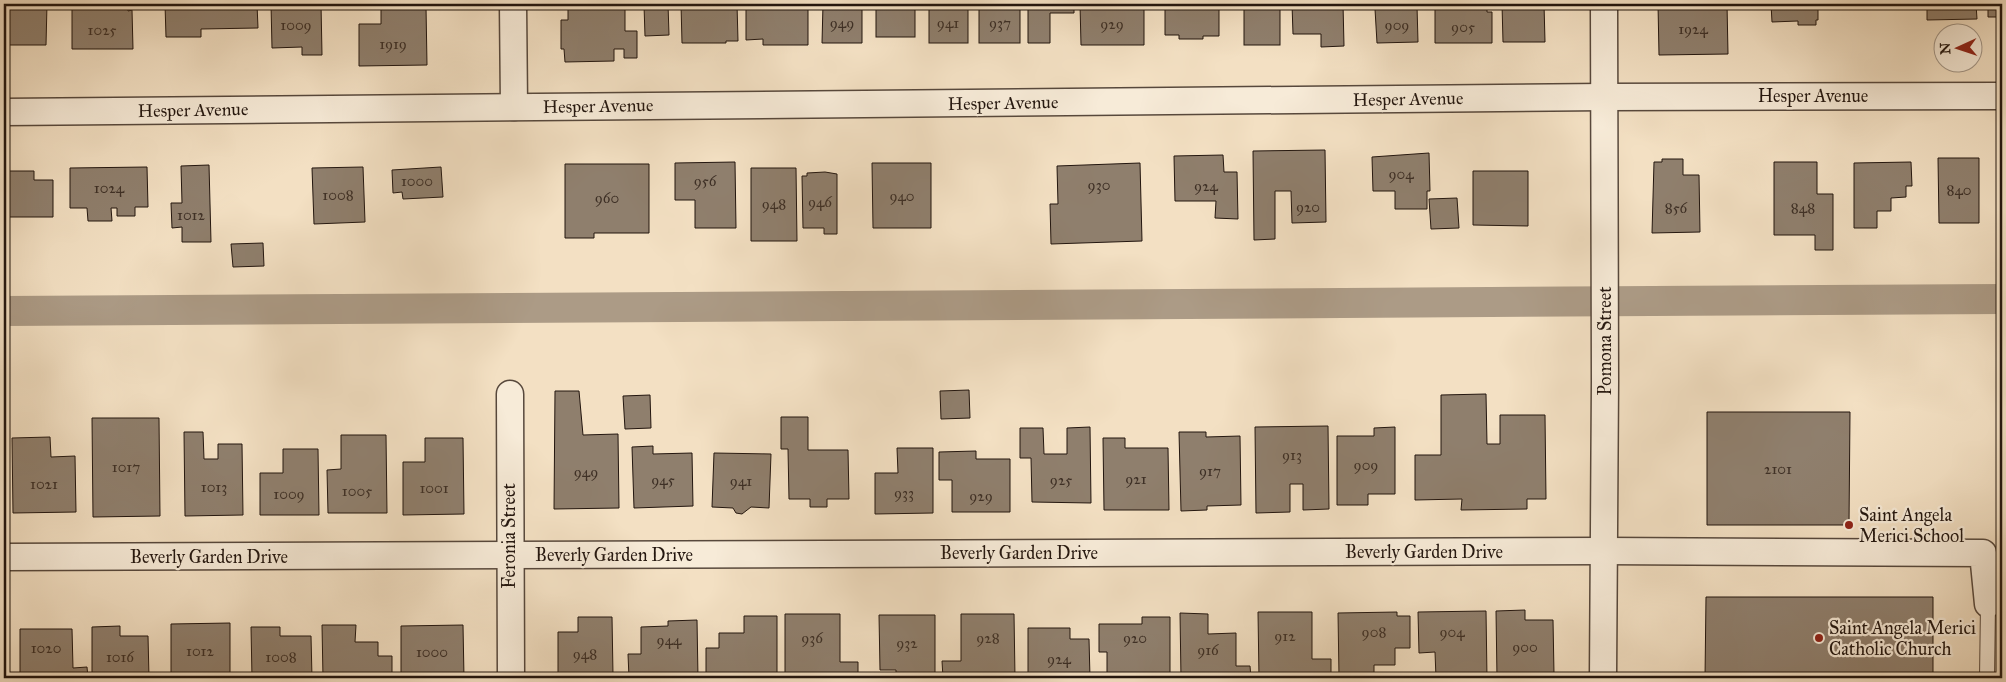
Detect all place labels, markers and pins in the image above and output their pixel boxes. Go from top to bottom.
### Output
place label: Saint Angela Merici School [1859,504,1964,547]
marker: Saint Angela Merici School [1843,519,1855,531]
place label: Saint Angela Merici Catholic Church [1829,617,1976,660]
marker: Saint Angela Merici Catholic Church [1813,632,1825,644]

